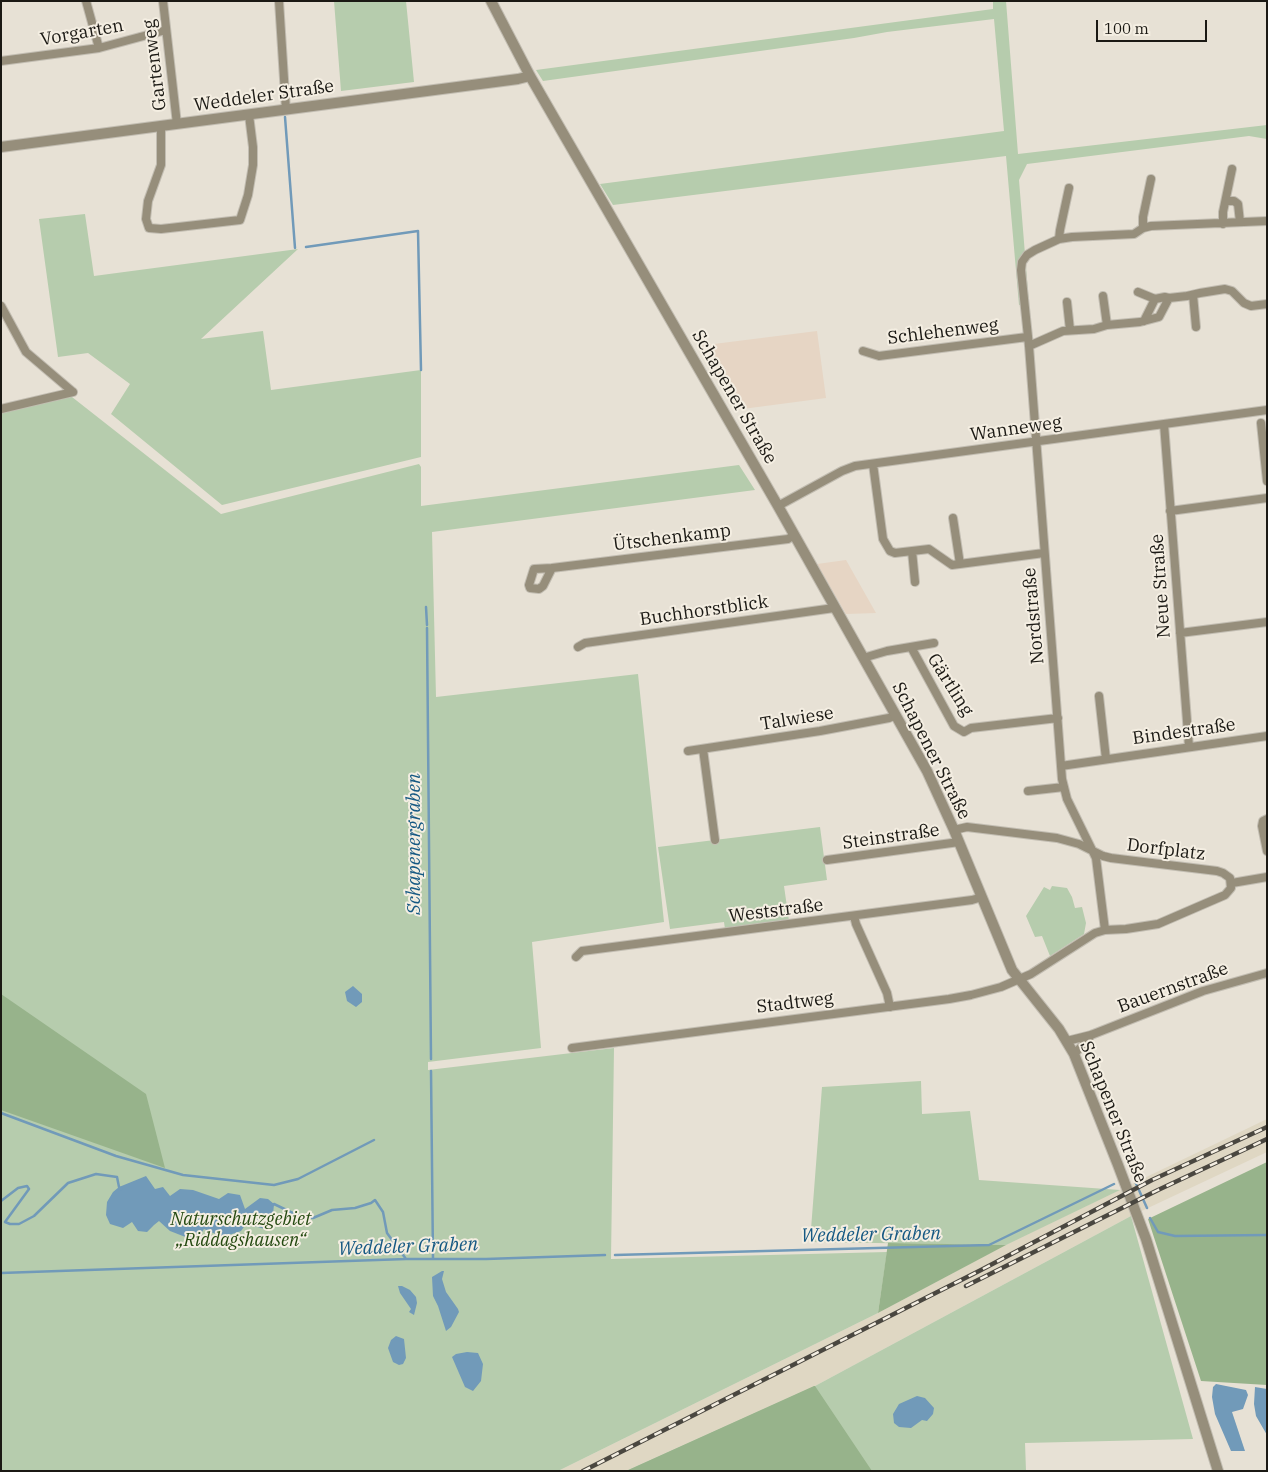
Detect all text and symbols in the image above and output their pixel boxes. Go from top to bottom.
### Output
scale bar [1098,10,1209,42]
street label: Vorgarten [39,15,125,51]
street label: Gartenweg [139,18,171,112]
text: 100 m [1104,19,1149,38]
street label: Weddeler Straße [193,75,335,117]
street label: Schlehenweg [886,314,1000,350]
street label: Schapener Straße [687,326,781,468]
street label: Wanneweg [969,412,1063,446]
street label: Ütschenkamp [612,520,732,556]
street label: Neue Straße [1147,533,1175,639]
street label: Nordstraße [1019,567,1049,665]
street label: Buchhorstblick [638,591,770,631]
street label: Gärtling [922,650,978,720]
street label: Schapener Straße [887,679,975,823]
street label: Talwiese [759,703,835,735]
street label: Bindestraße [1131,714,1237,750]
water label: Schapenergraben [404,773,426,915]
street label: Steinstraße [841,820,941,854]
street label: Dorfplatz [1126,834,1206,866]
street label: Weststraße [727,894,825,928]
street label: Bauernstraße [1115,958,1231,1018]
street label: Stadtweg [755,988,835,1018]
street label: Schapener Straße [1075,1038,1151,1186]
park label: Naturschutzgebiet „Riddagshausen“ [171,1209,311,1252]
water label: Weddeler Graben [801,1222,941,1248]
water label: Weddeler Graben [338,1233,478,1261]

